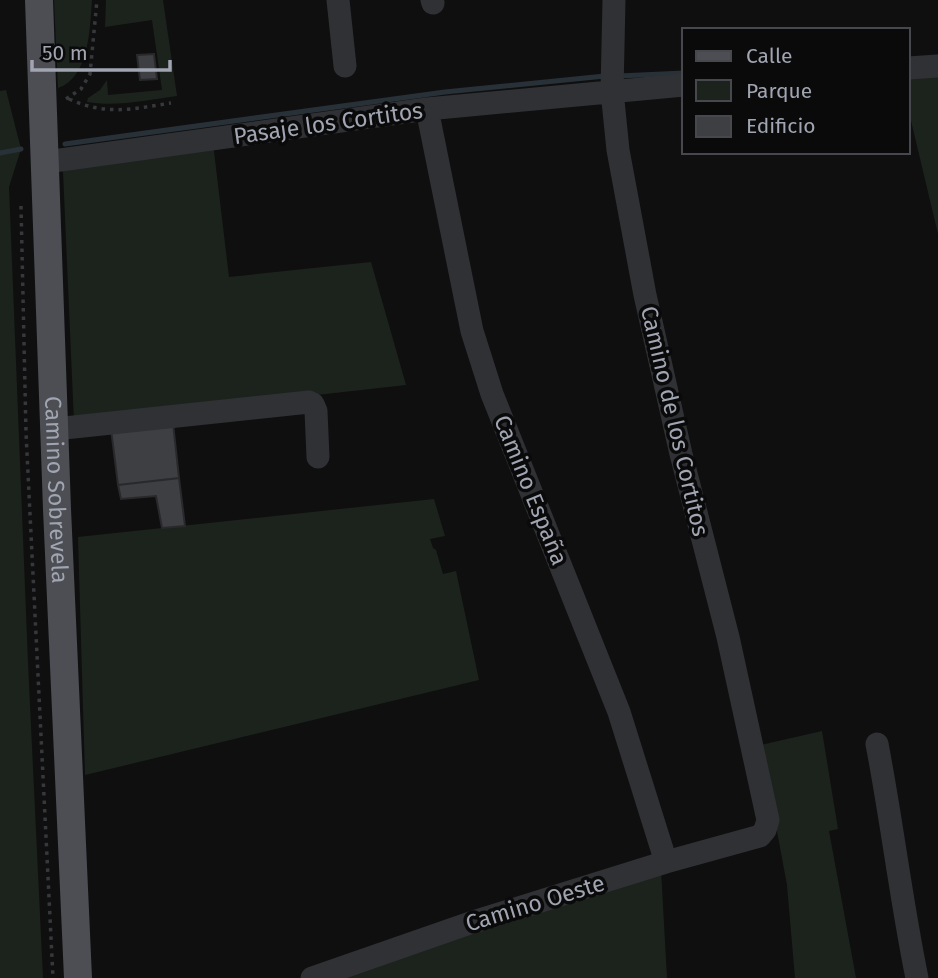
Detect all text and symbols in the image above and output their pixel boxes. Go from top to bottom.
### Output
scale bar [32,28,170,72]
legend [682,28,910,154]
text: 50 m [42,40,88,66]
text: Calle [746,43,792,69]
text: Parque [746,78,812,104]
street label: Pasaje los Cortitos [232,96,424,150]
text: Edificio [746,113,816,139]
street label: Camino de los Cortitos [635,303,715,539]
street label: Camino Sobrevela [39,395,74,584]
street label: Camino España [488,411,574,569]
street label: Camino Oeste [462,869,608,937]

